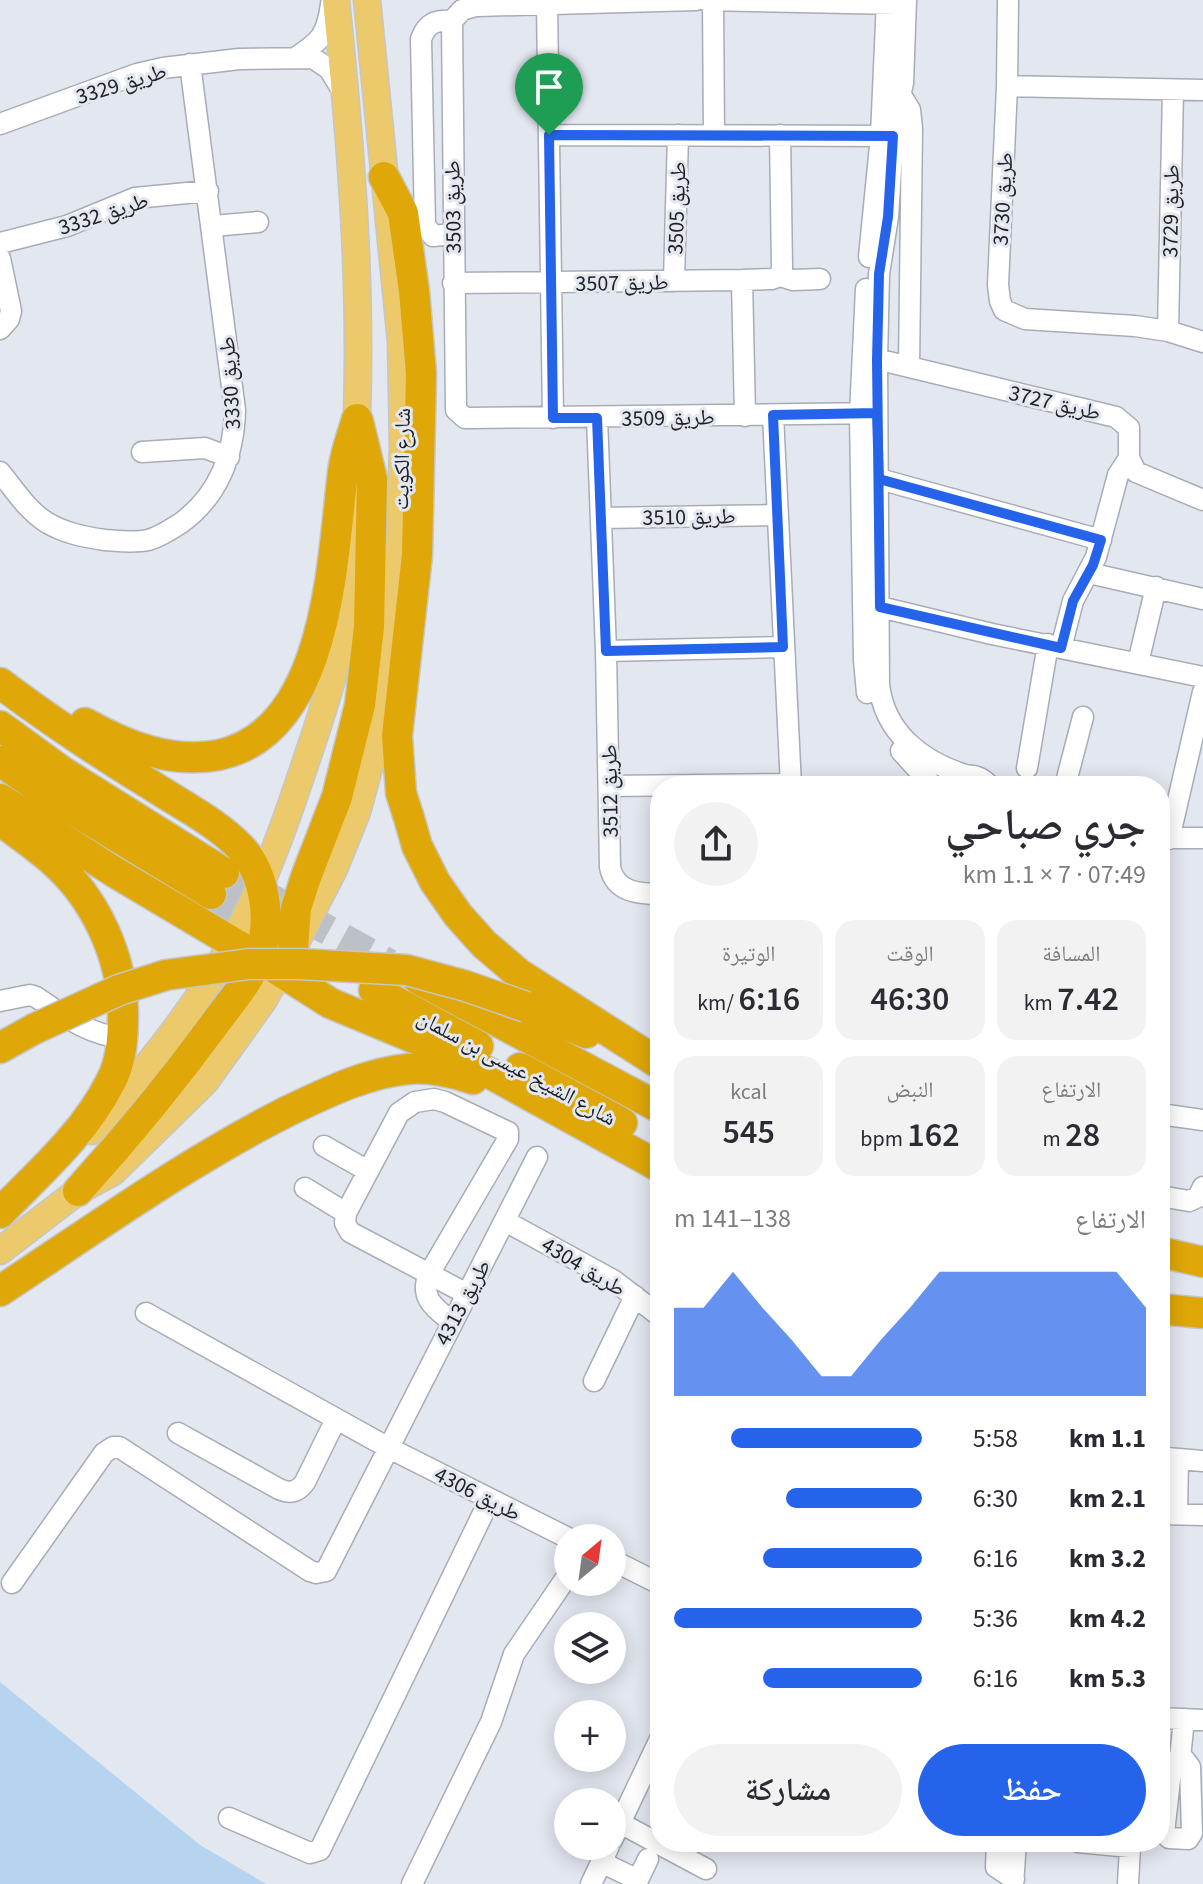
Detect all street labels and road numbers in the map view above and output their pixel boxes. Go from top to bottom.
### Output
street label: طريق 3329 [72,55,171,113]
street label: طريق 3730 [985,152,1021,246]
street label: طريق 3503 [436,160,470,254]
street label: طريق 3505 [659,161,695,255]
street label: طريق 3729 [1154,164,1188,258]
street label: طريق 3332 [54,184,153,244]
street label: طريق 3507 [575,266,669,300]
street label: طريق 3330 [211,335,249,431]
street label: طريق 3727 [1006,377,1104,429]
street label: طريق 3509 [621,401,715,435]
street label: شارع الكويت [385,408,419,510]
street label: طريق 3510 [642,500,736,534]
street label: طريق 3512 [593,744,627,838]
street label: شارع الشيخ عيسى بن سلمان [411,1002,622,1134]
street label: طريق 4304 [535,1229,632,1305]
street label: طريق 4313 [427,1254,499,1351]
street label: طريق 4306 [429,1458,526,1529]

